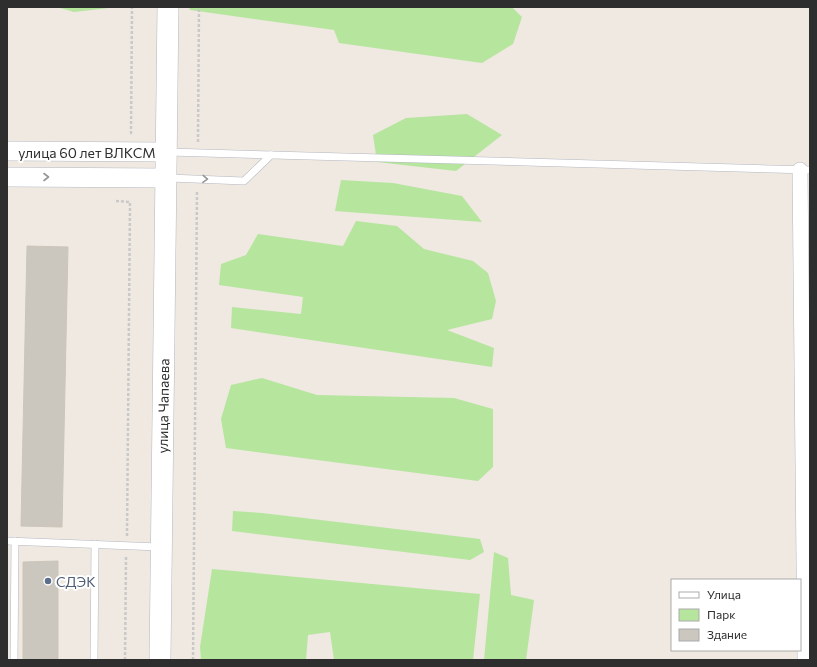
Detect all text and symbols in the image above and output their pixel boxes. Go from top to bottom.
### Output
street label: улица 60 лет ВЛКСМ [18,144,156,161]
one-way arrow [43,173,49,181]
one-way arrow [202,175,208,184]
street label: улица Чапаева [154,358,172,454]
place label: СДЭК [56,573,96,590]
marker: СДЭК [43,576,53,586]
legend [671,579,801,651]
text: Улица [707,587,741,601]
text: Парк [707,607,736,621]
text: Здание [707,627,747,641]

